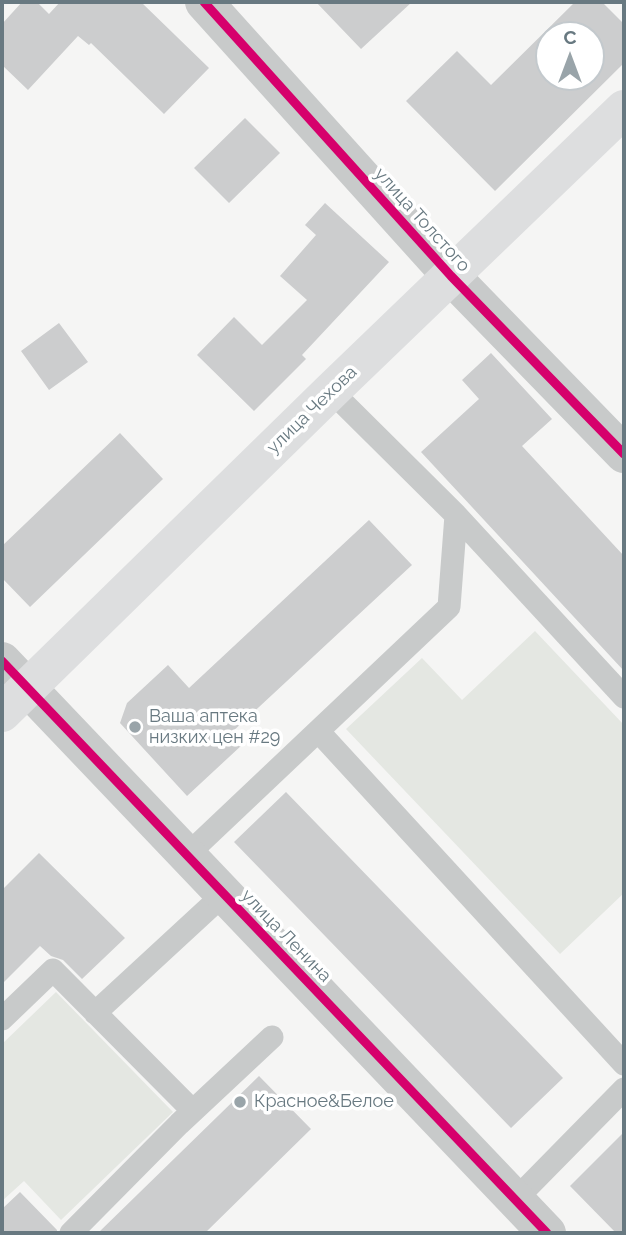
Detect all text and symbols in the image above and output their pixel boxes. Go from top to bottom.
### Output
north arrow [535,21,605,91]
text: С [563,26,577,48]
street label: улица Толстого [370,163,474,277]
street label: улица Чехова [262,362,362,458]
place label: Ваша аптека низких цен #29 [149,706,280,748]
marker: Ваша аптека низких цен #29 [127,719,143,735]
street label: улица Ленина [236,885,336,987]
place label: Красное&Белое [254,1091,394,1113]
marker: Красное&Белое [232,1094,248,1110]

